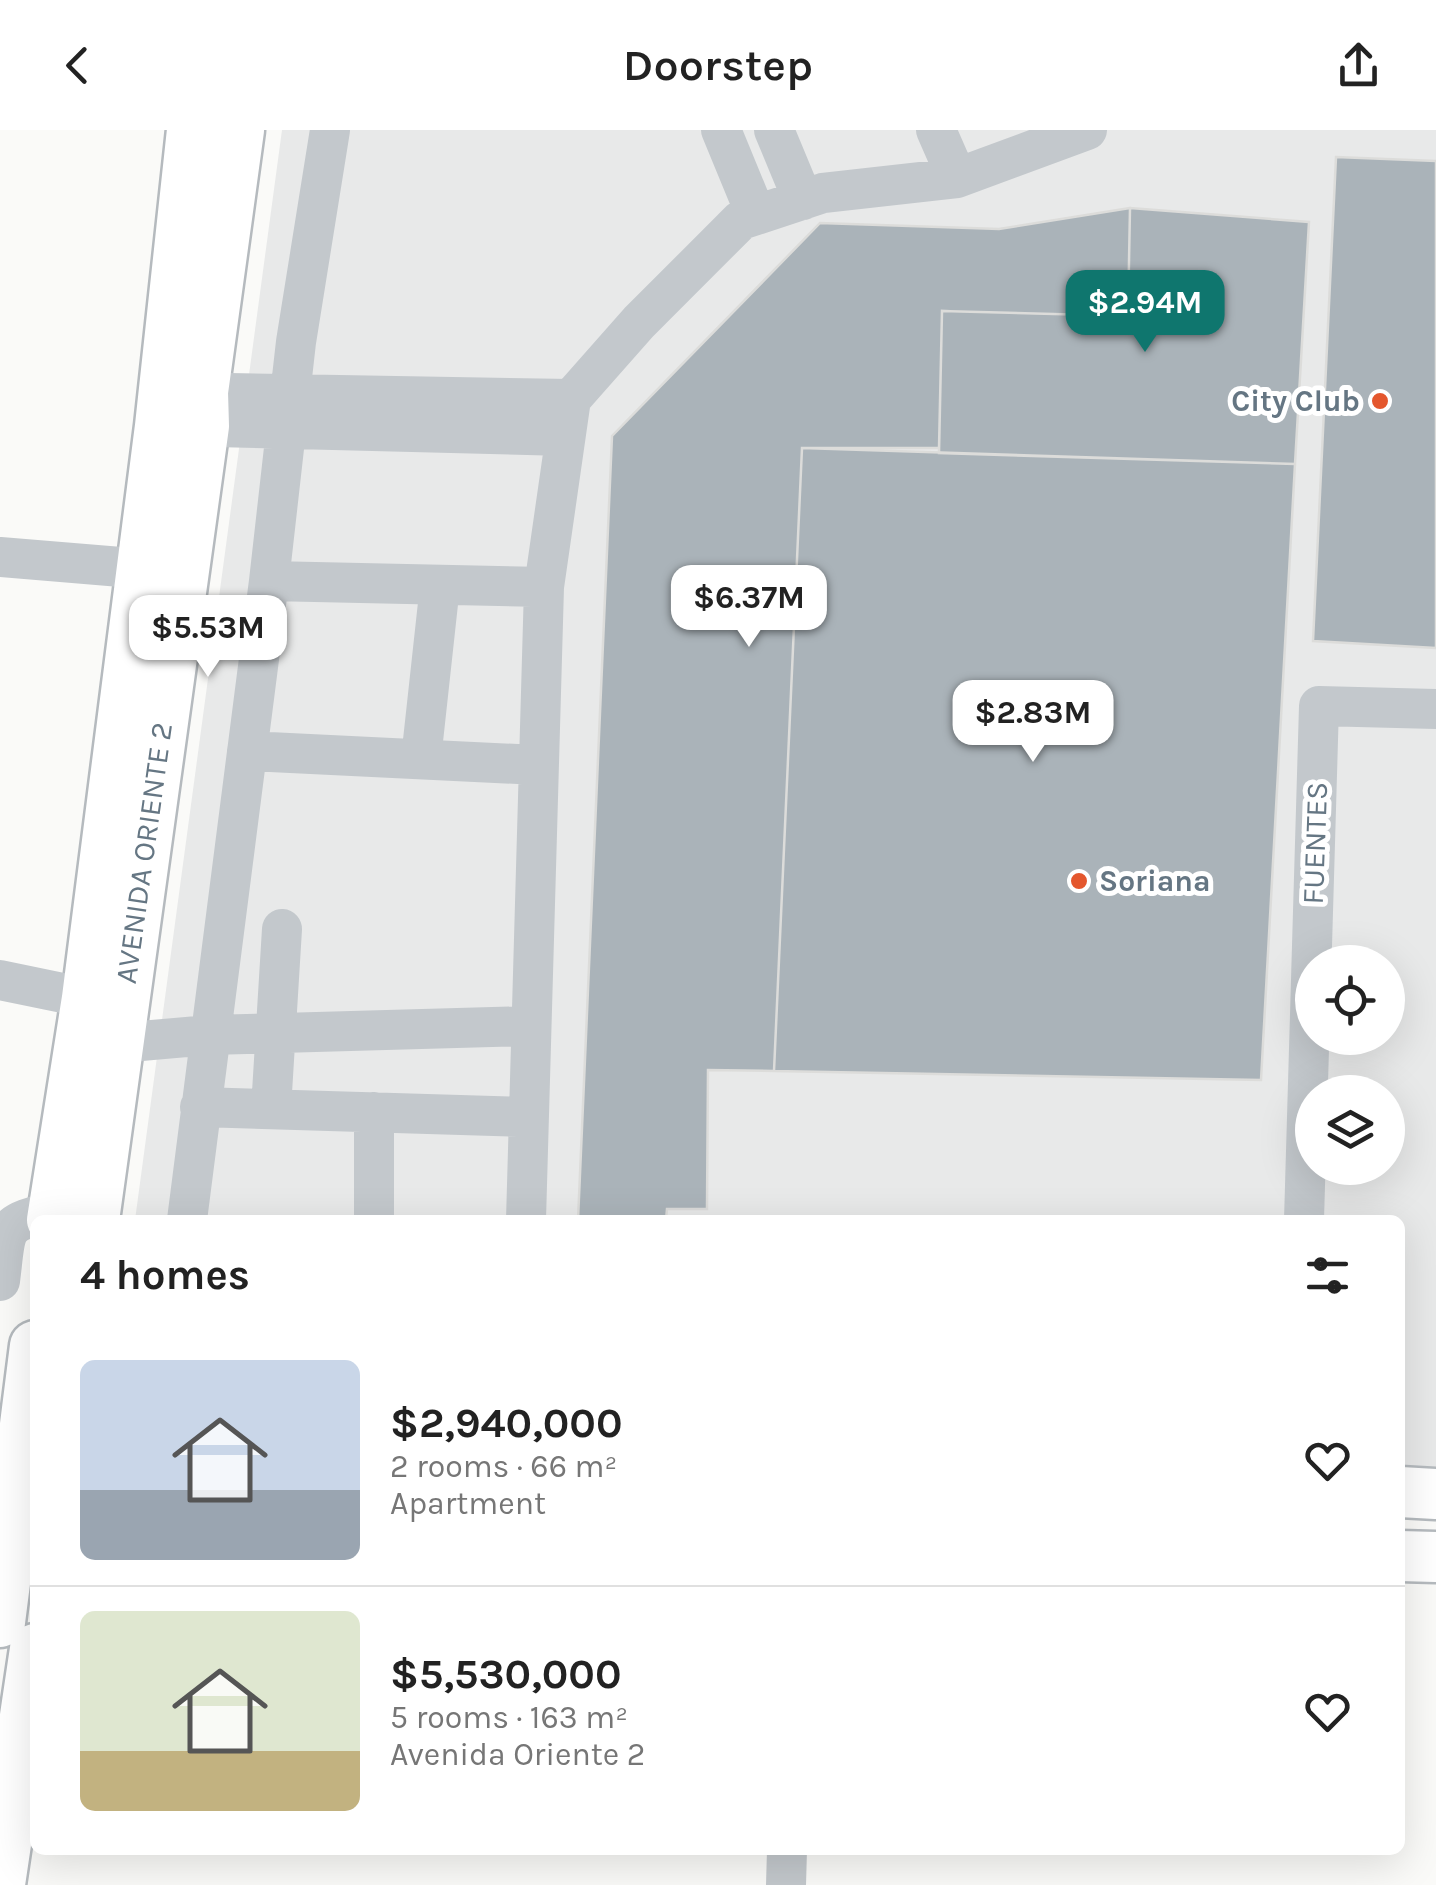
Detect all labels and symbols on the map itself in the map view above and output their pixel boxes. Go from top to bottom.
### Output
pin: $2.94M [1064,270,1226,355]
place label: City Club [1231,383,1360,419]
marker: City Club [1369,390,1391,412]
pin: $6.37M [668,565,830,650]
pin: $5.53M [127,595,289,680]
pin: $2.83M [952,680,1114,765]
street label: AVENIDA ORIENTE 2 [108,720,180,986]
street label: FUENTES [1295,781,1335,905]
place label: Soriana [1099,863,1211,899]
marker: Soriana [1068,870,1090,892]

